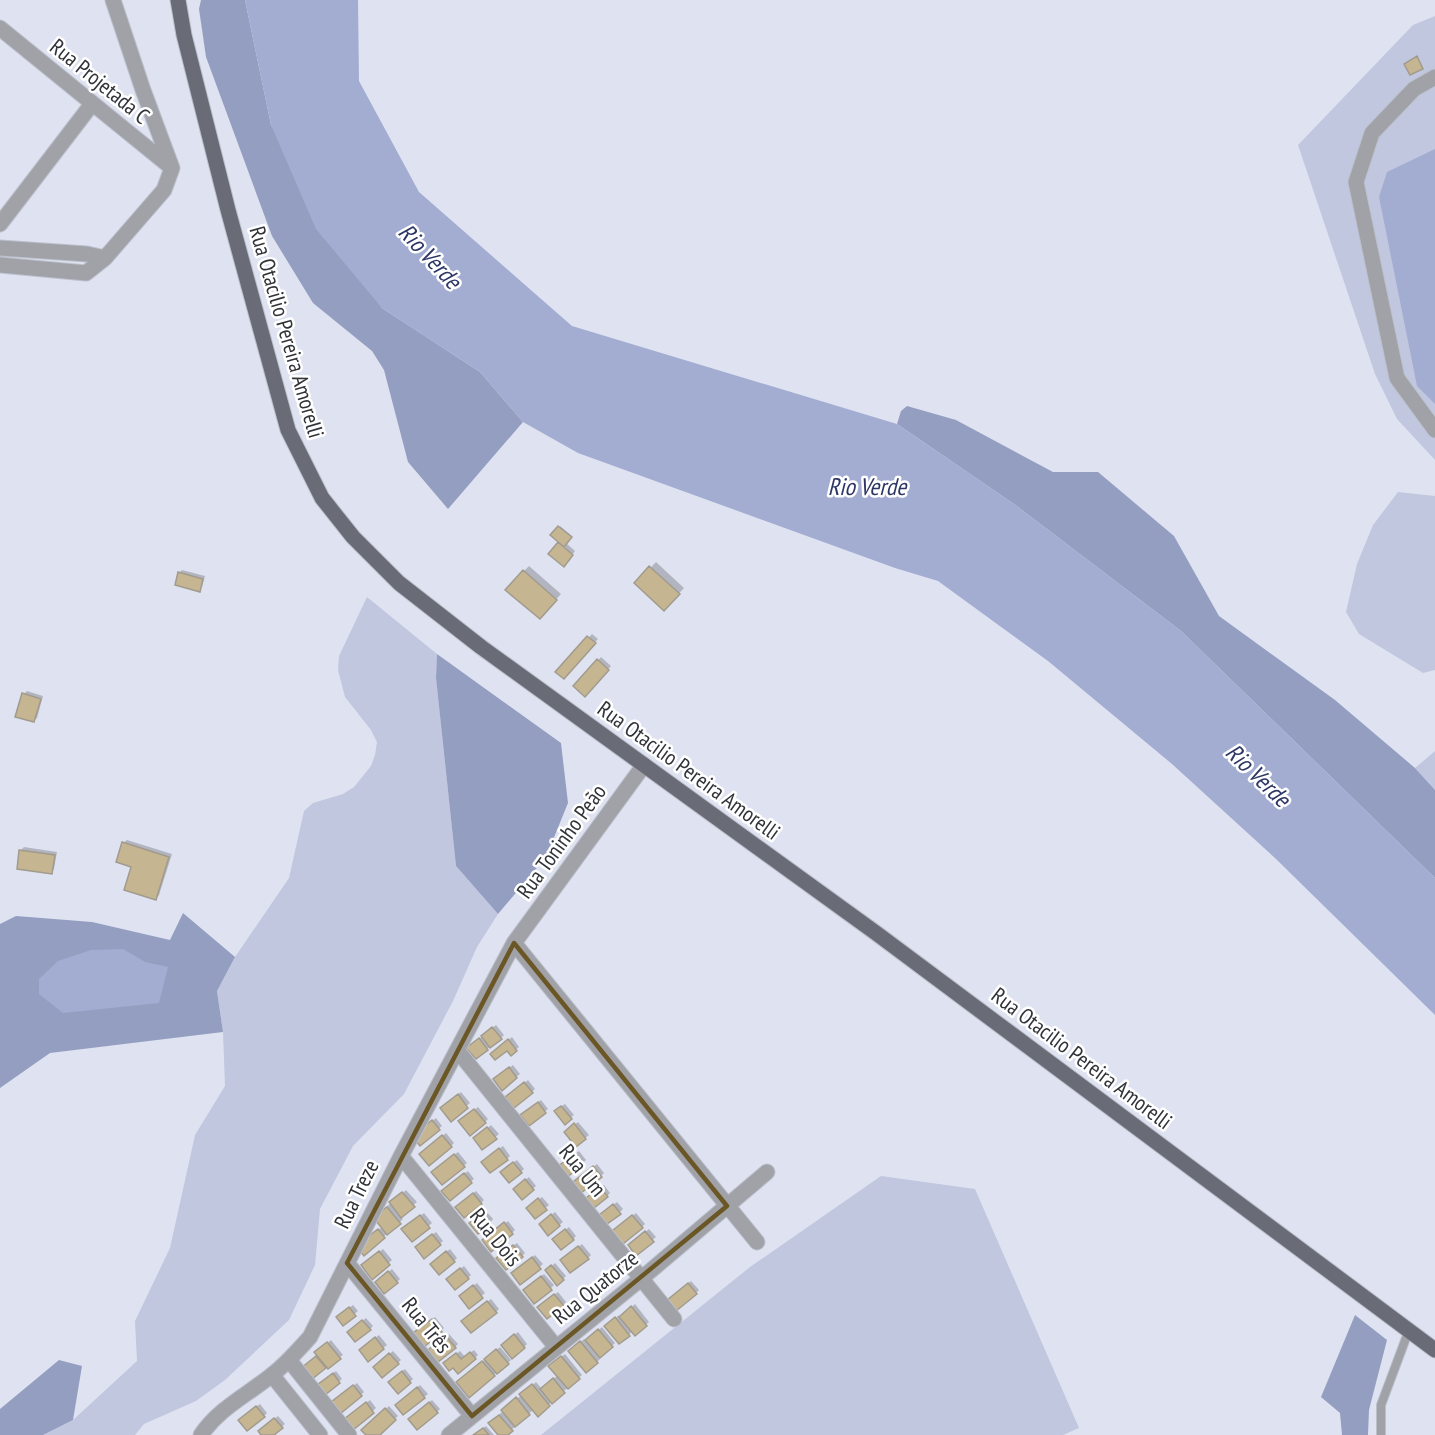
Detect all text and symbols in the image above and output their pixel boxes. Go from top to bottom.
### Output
street label: Rua Projetada C [44,32,156,130]
water label: Rio Verde [392,217,469,297]
street label: Rua Otacilio Pereira Amorelli [243,223,331,441]
water label: Rio Verde [828,471,908,502]
street label: Rua Otacilio Pereira Amorelli [592,694,786,846]
water label: Rio Verde [1219,737,1298,815]
street label: Rua Toninho Peão [510,778,612,904]
street label: Rua Otacilio Pereira Amorelli [986,981,1178,1135]
street label: Rua Um [553,1138,613,1202]
street label: Rua Treze [327,1155,385,1233]
street label: Rua Dois [464,1202,528,1272]
street label: Rua Quatorze [546,1244,644,1330]
street label: Rua Três [396,1292,458,1358]

